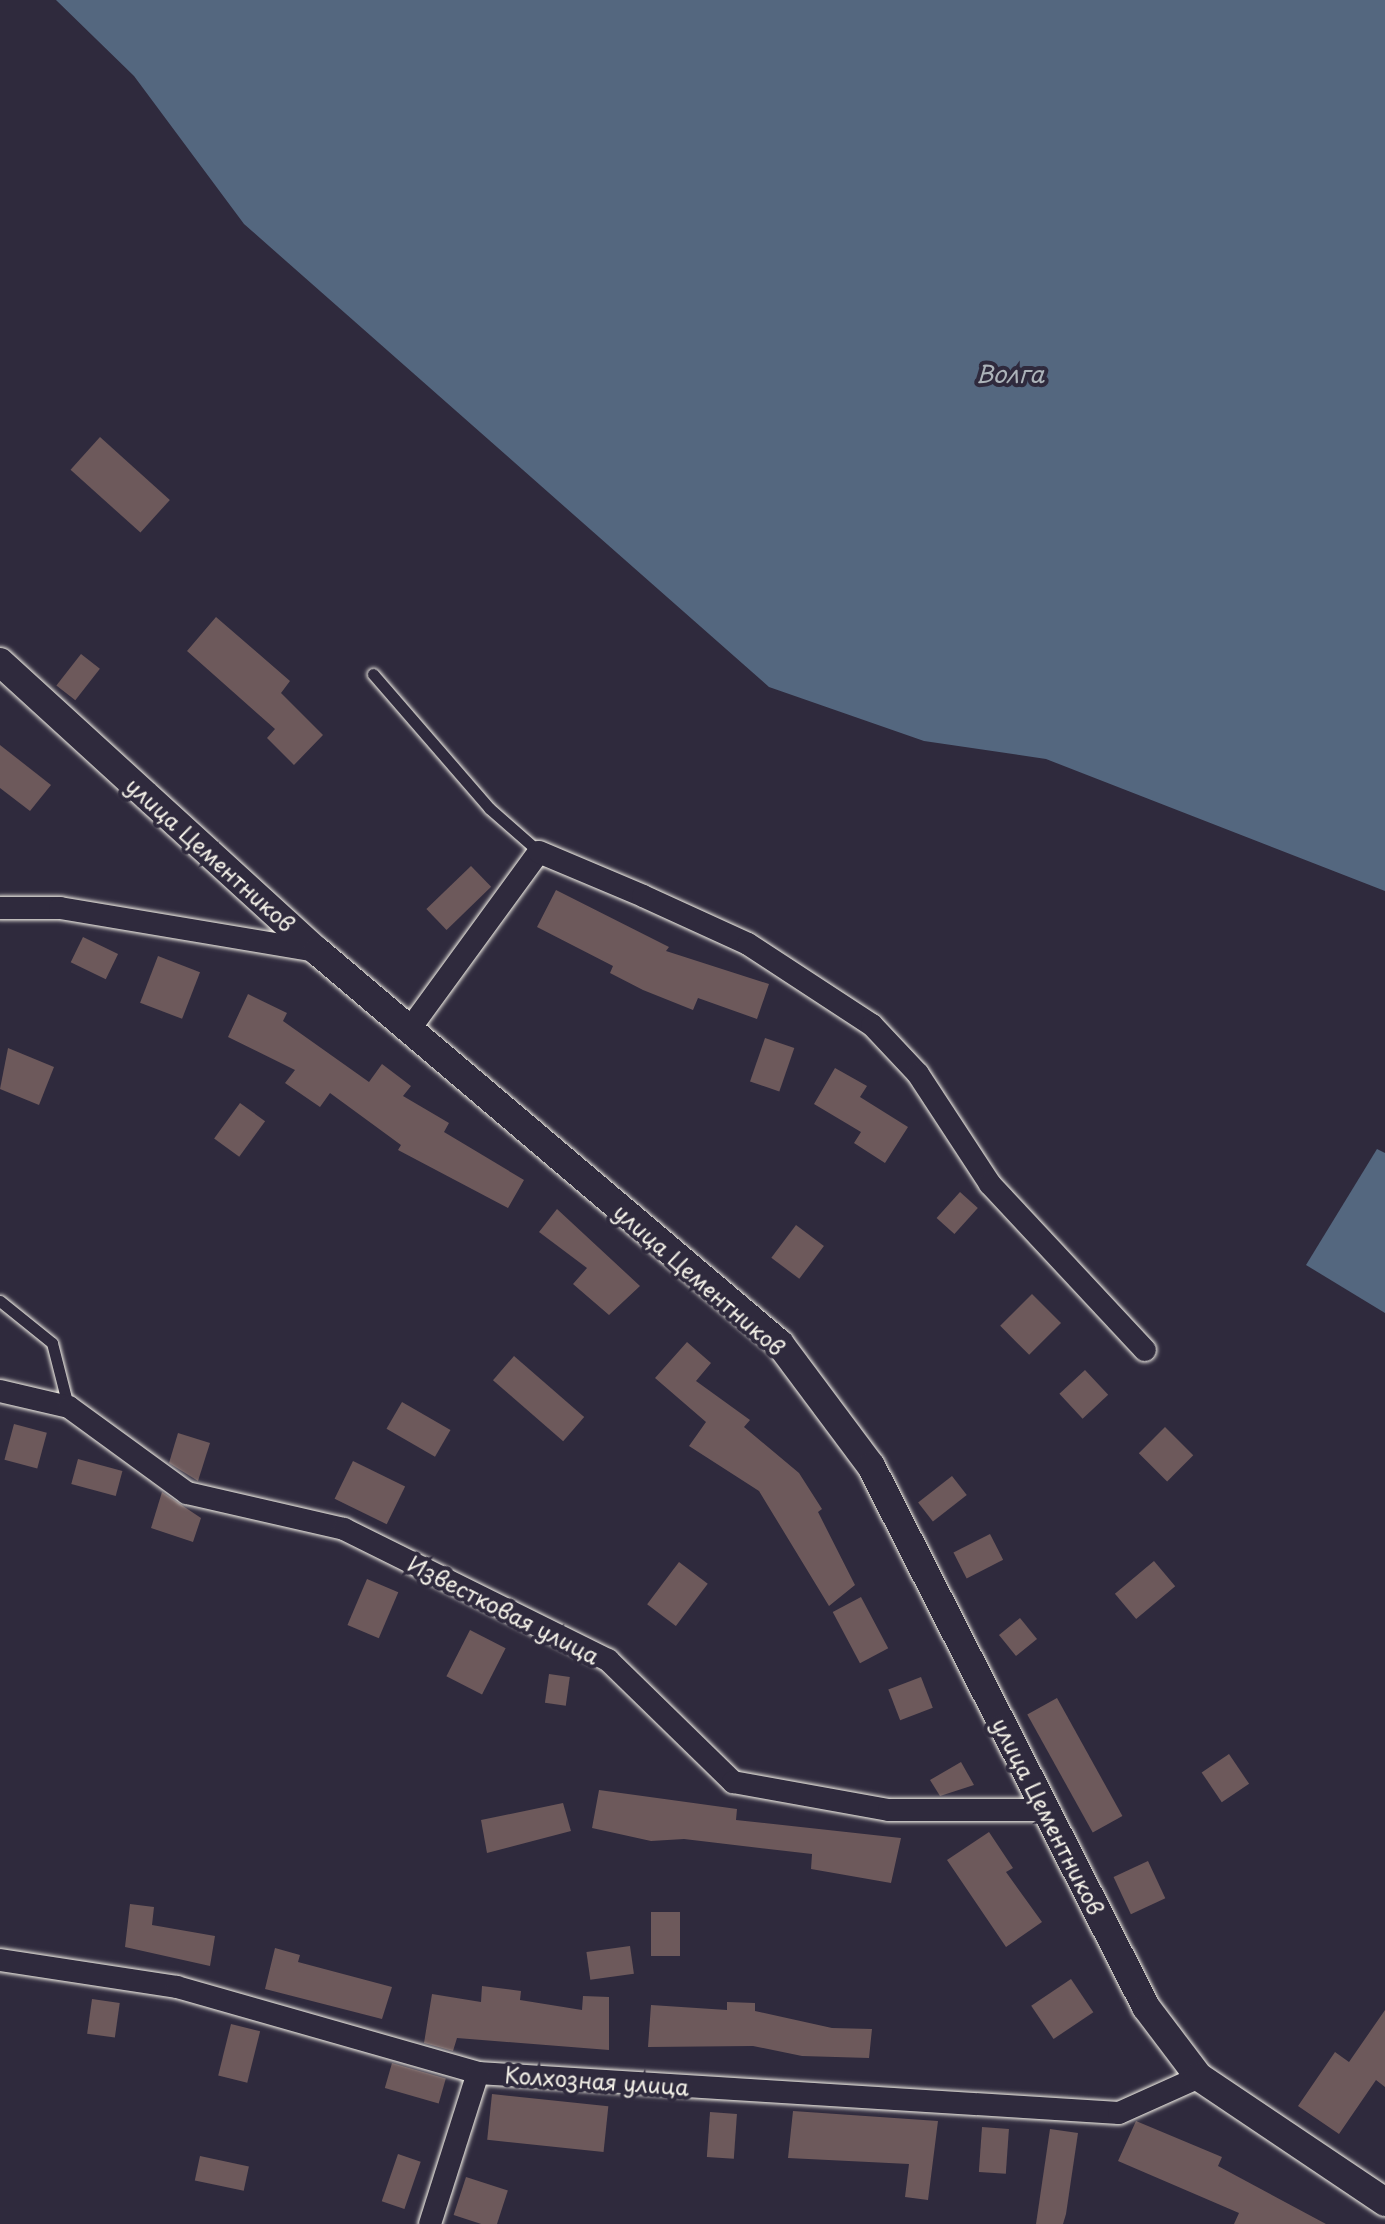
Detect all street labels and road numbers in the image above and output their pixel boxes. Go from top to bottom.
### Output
street label: улица Цементников [121,771,301,937]
street label: улица Цементников [609,1197,791,1361]
street label: Известковая улица [404,1549,604,1669]
street label: улица Цементников [988,1713,1110,1919]
street label: Колхозная улица [503,2060,691,2100]

